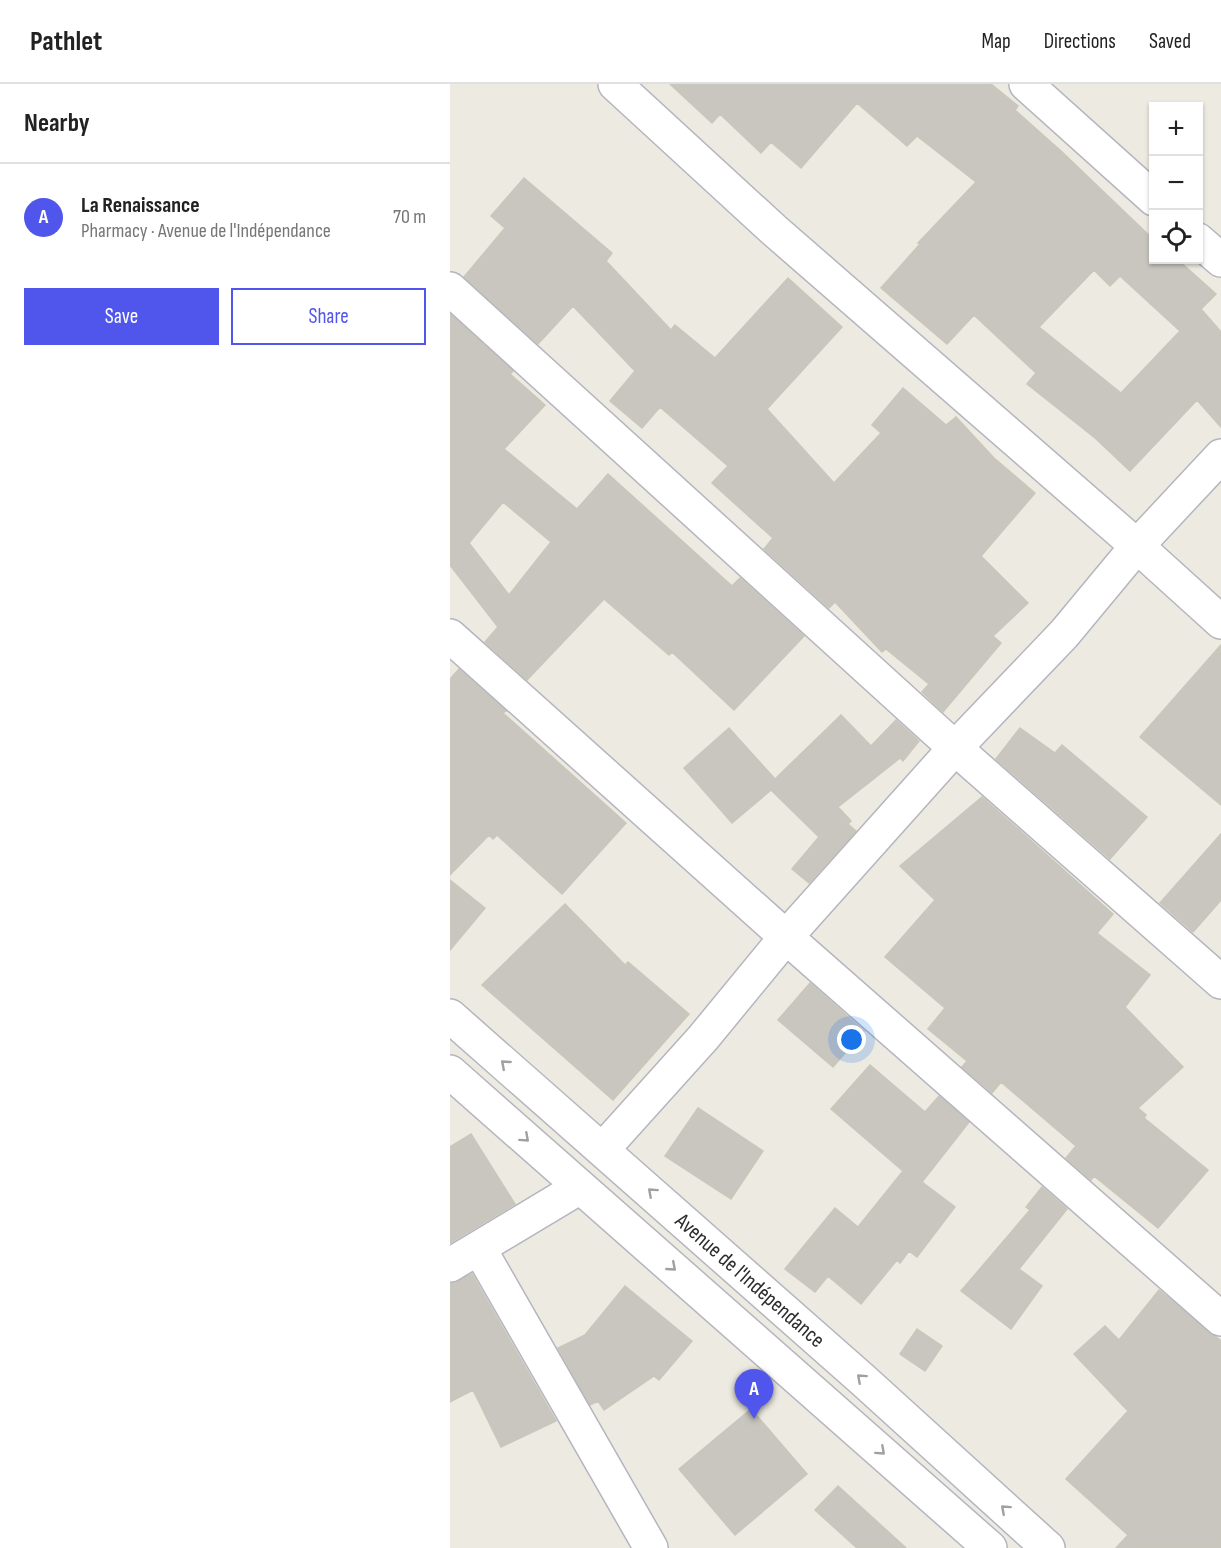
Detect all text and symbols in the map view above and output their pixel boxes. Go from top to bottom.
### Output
text: Pathlet [30,25,102,58]
text: Map [981,29,1011,54]
text: Directions [1044,29,1116,54]
text: Saved [1149,29,1191,54]
map controls [1149,102,1203,264]
button: + [1149,102,1203,156]
text: Nearby [24,108,90,139]
button: − [1149,156,1203,210]
text: La Renaissance [81,192,200,219]
text: A [39,205,48,229]
text: 70 m [393,205,426,229]
button: locate [1149,210,1203,264]
text: Pharmacy · Avenue de l'Indépendance [81,219,331,243]
button: Save [24,288,219,345]
button: Share [231,288,426,345]
your location [837,1025,866,1054]
one-way arrow [501,1060,512,1071]
one-way arrow [518,1131,529,1142]
one-way arrow [648,1189,659,1200]
street label: Avenue de l'Indépendance [669,1207,830,1354]
one-way arrow [665,1260,676,1271]
pin: A [734,1370,774,1419]
one-way arrow [857,1374,867,1385]
one-way arrow [875,1444,885,1455]
one-way arrow [1001,1505,1012,1516]

